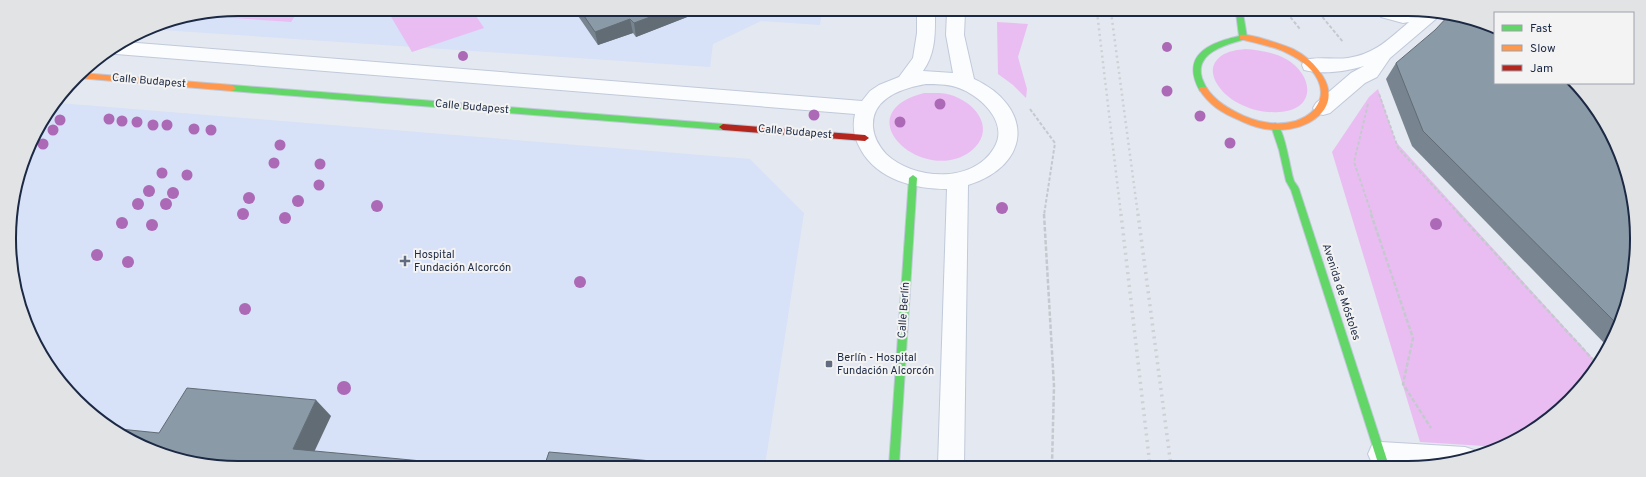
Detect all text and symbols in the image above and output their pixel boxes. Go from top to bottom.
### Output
legend [1494,12,1634,84]
text: Fast [1530,21,1552,37]
text: Slow [1530,41,1556,57]
text: Jam [1530,61,1553,77]
street label: Calle Budapest [112,71,186,91]
street label: Calle Budapest [435,97,509,117]
street label: Calle Budapest [758,122,832,142]
street label: Avenida de Móstoles [1319,242,1363,342]
place label: Hospital Fundación Alcorcón [414,248,511,275]
marker: Hospital Fundación Alcorcón [399,255,411,267]
street label: Calle Berlín [895,281,913,339]
place label: Berlín - Hospital Fundación Alcorcón [837,351,934,378]
marker: Berlín - Hospital Fundación Alcorcón [824,359,834,369]

